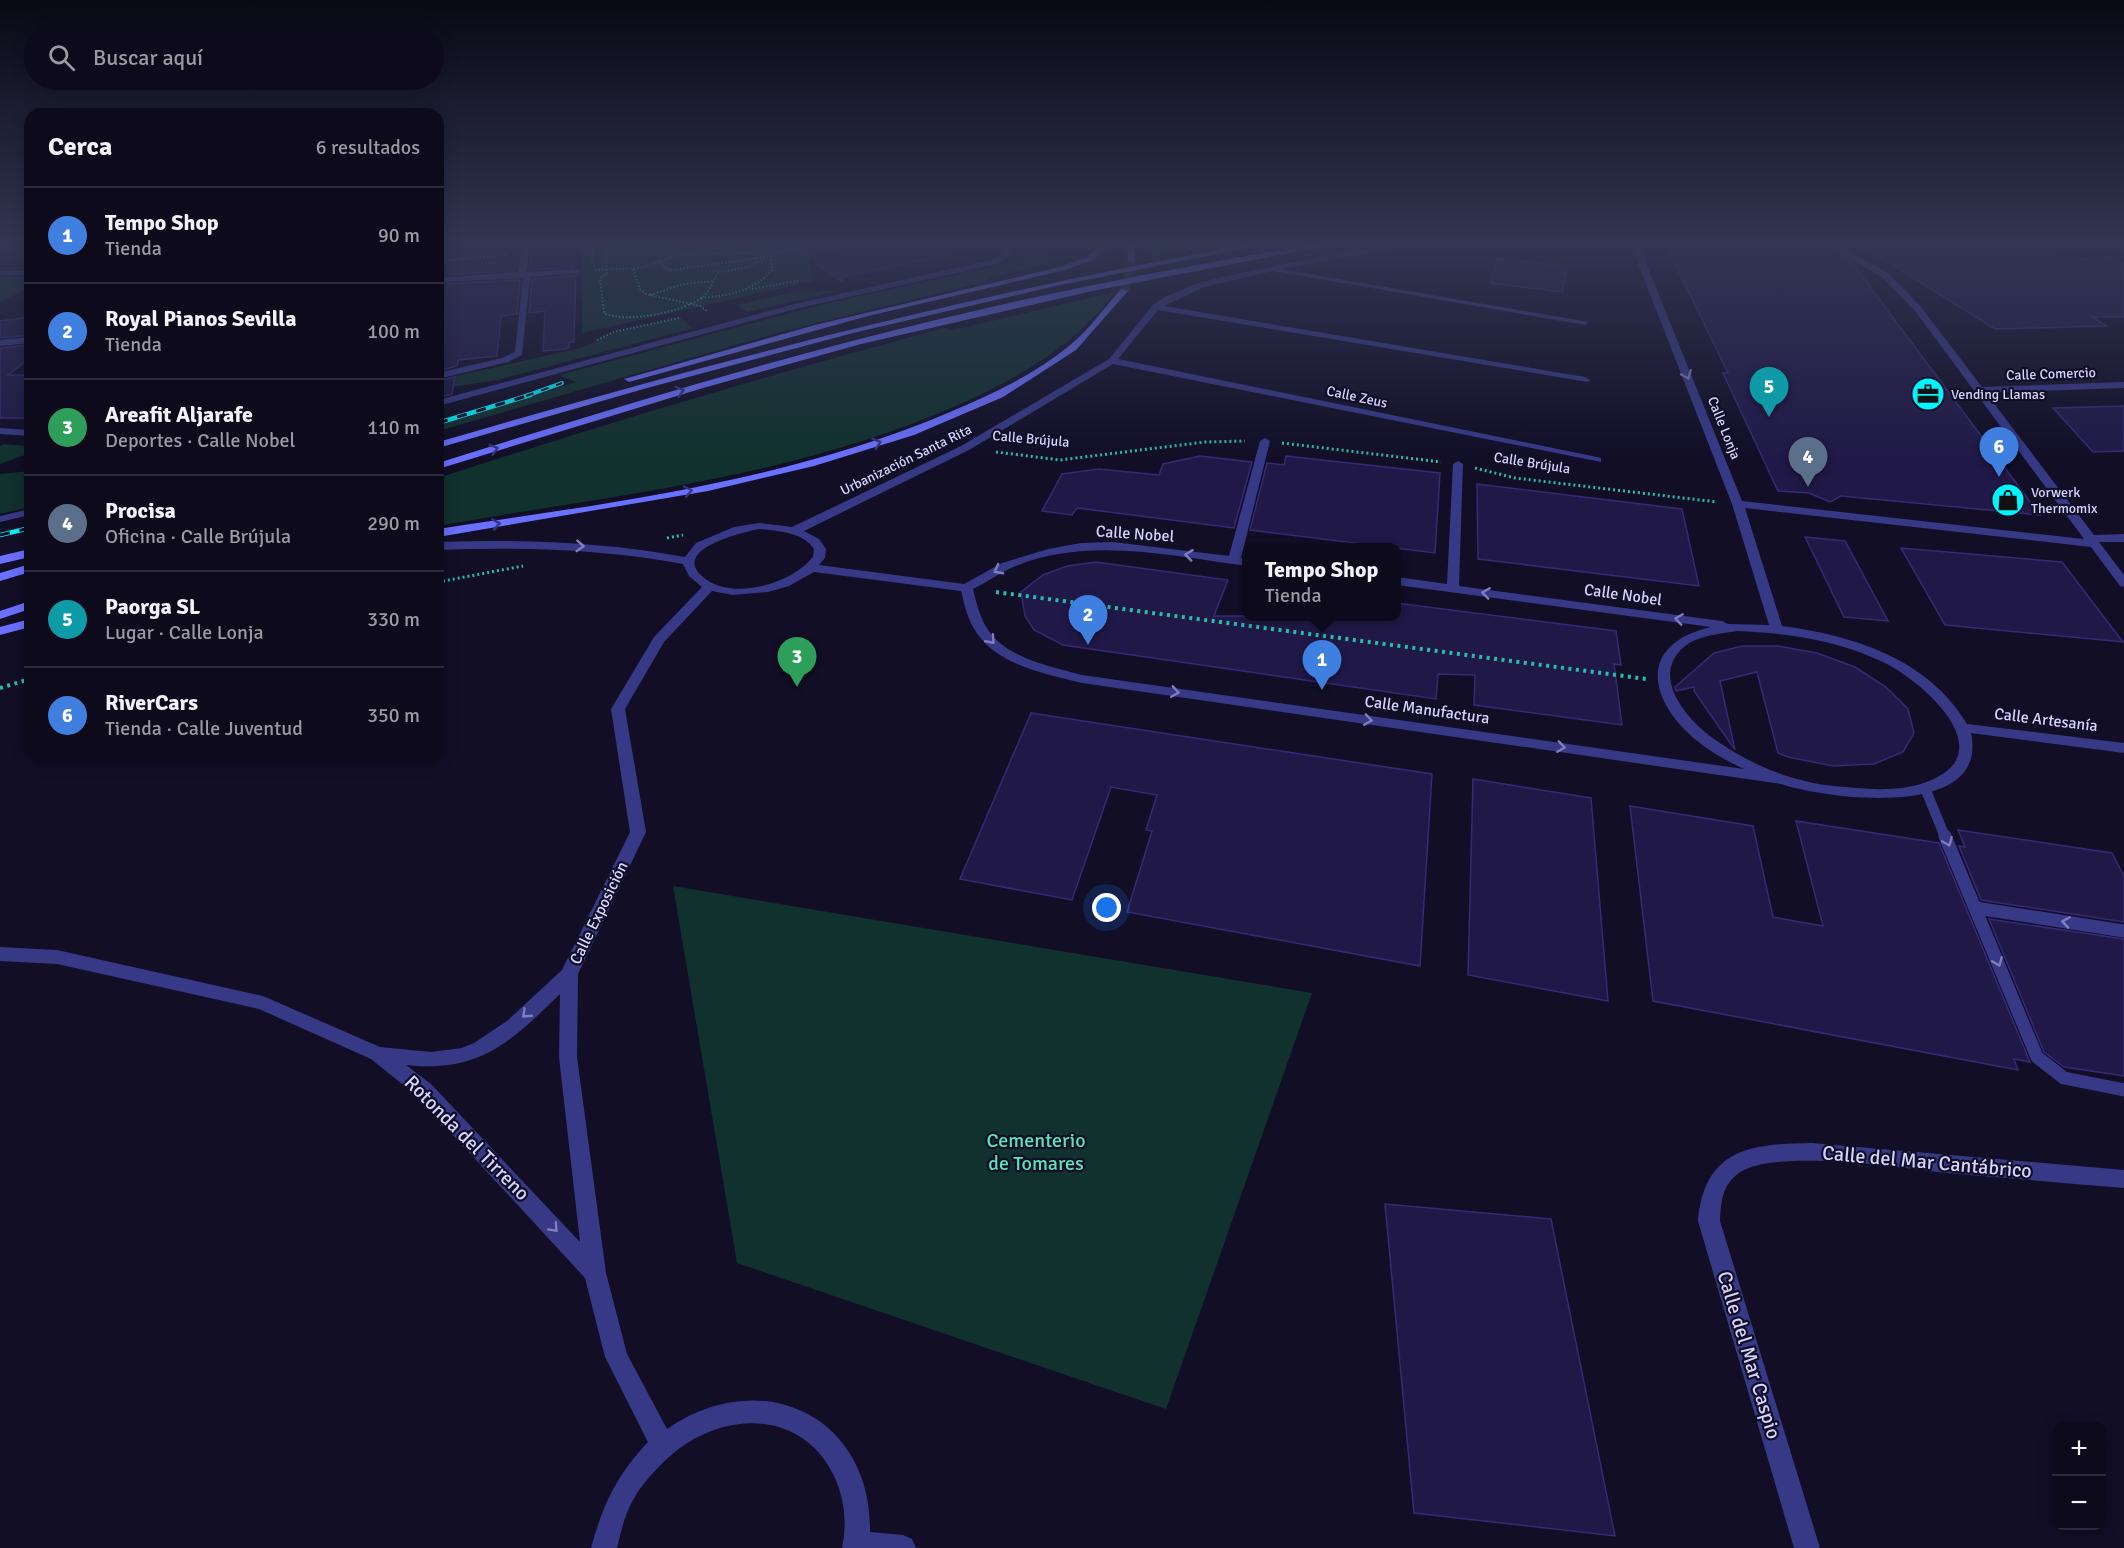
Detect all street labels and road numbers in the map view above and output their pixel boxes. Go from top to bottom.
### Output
street label: Calle Comercio [2006,364,2096,384]
street label: Calle Zeus [1325,382,1389,412]
street label: Calle Lonja [1704,394,1744,462]
street label: Urbanización Santa Rita [838,421,974,499]
street label: Calle Brújula [992,427,1070,451]
street label: Calle Brújula [1493,449,1571,477]
street label: Calle Nobel [1095,521,1175,547]
street label: Calle Nobel [1583,580,1664,610]
street label: Calle Manufactura [1363,691,1491,729]
street label: Calle Artesanía [1993,704,2099,736]
street label: Calle Exposición [565,858,633,968]
street label: Rotonda del Tirreno [399,1070,535,1206]
street label: Calle del Mar Cantábrico [1821,1140,2033,1184]
street label: Calle del Mar Caspio [1712,1268,1786,1442]

